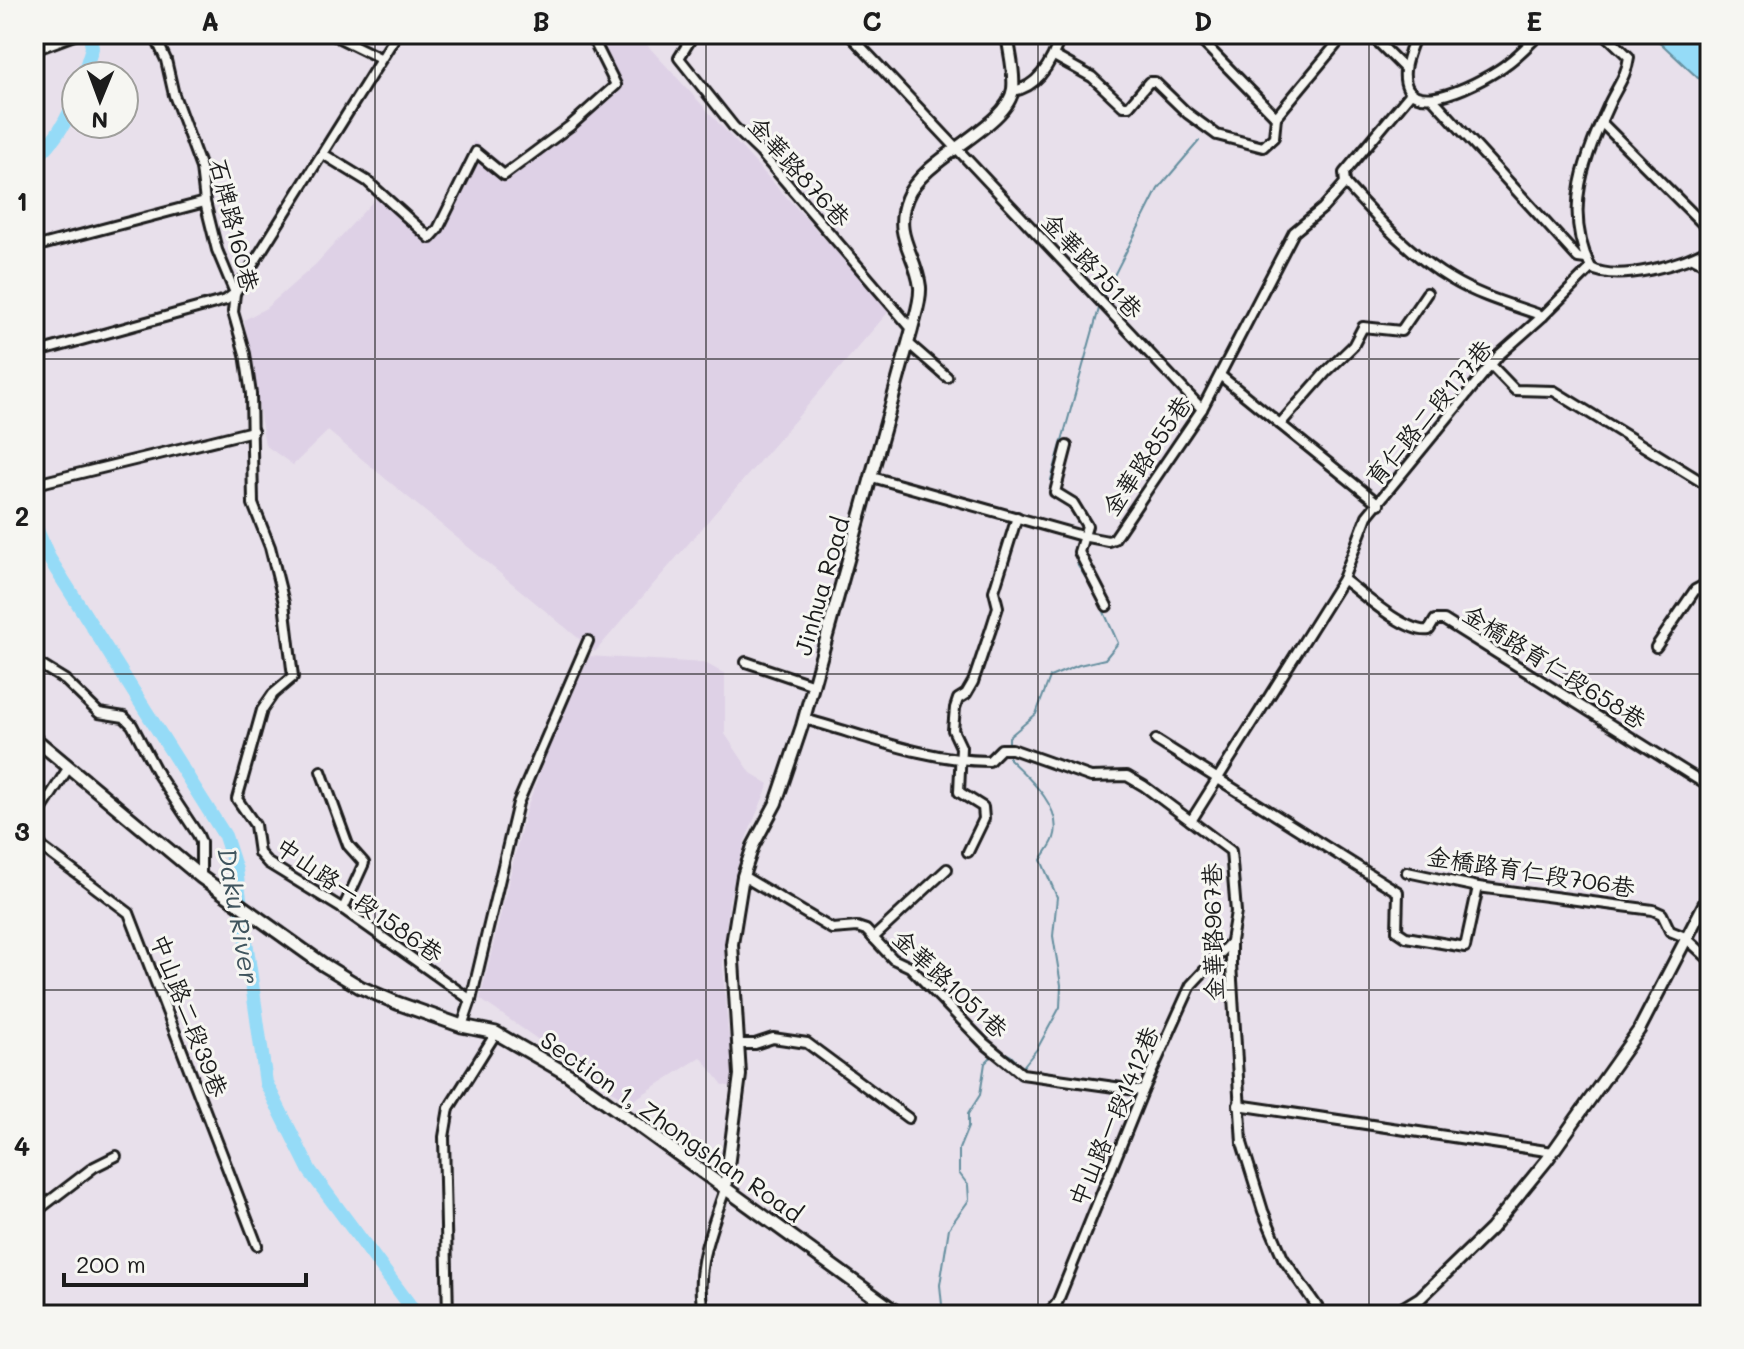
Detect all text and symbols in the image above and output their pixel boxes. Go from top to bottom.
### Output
text: A [201,4,219,38]
text: B [532,4,550,38]
text: C [862,4,882,38]
text: D [1194,4,1212,38]
text: E [1526,4,1542,38]
north arrow [60,60,140,140]
text: N [91,106,108,135]
street label: 金華路876巷 [742,109,858,233]
street label: 石牌路160巷 [204,155,266,295]
text: 1 [16,184,28,218]
street label: 金華路751巷 [1036,205,1150,325]
street label: 育仁路二段177巷 [1358,333,1498,491]
street label: 金華路855巷 [1094,389,1198,521]
text: 2 [15,499,29,533]
street label: Jinhua Road [786,513,856,659]
street label: 金橋路育仁段658巷 [1457,597,1653,735]
text: 3 [14,814,30,848]
street label: 中山路一段1586巷 [270,830,450,968]
street label: 金橋路育仁段706巷 [1425,839,1637,903]
water label: Daku River [210,845,268,987]
street label: 金華路967巷 [1195,863,1229,1001]
street label: 金華路1051巷 [887,922,1015,1044]
street label: 中山路二段39巷 [145,929,235,1101]
street label: 中山路一段1412巷 [1061,1021,1165,1211]
street label: Section 1, Zhongshan Road [535,1023,809,1229]
text: 4 [14,1129,30,1163]
scale bar [64,1237,306,1287]
text: 200 m [76,1248,146,1279]

